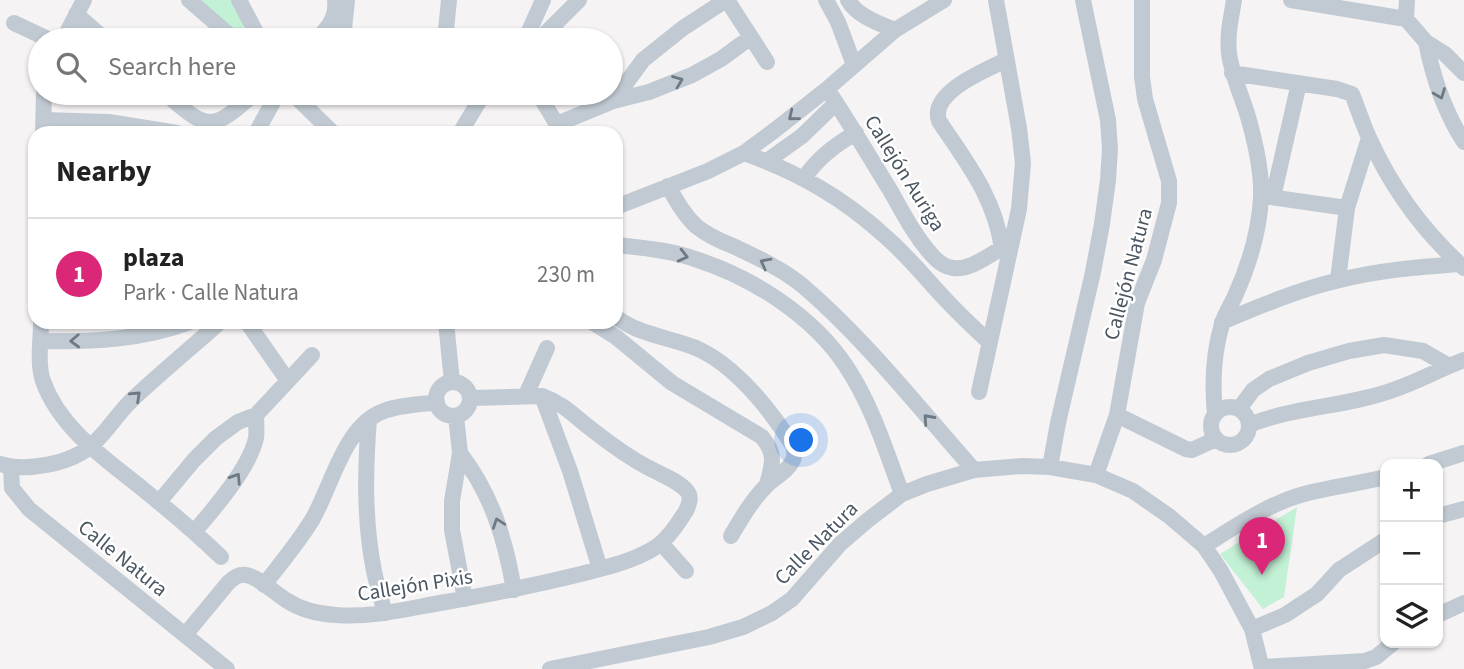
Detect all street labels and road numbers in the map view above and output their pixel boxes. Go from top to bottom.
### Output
street label: Callejón Auriga [857,109,953,237]
street label: Callejón Natura [1096,205,1160,343]
street label: Calle Natura [767,494,865,592]
street label: Calle Natura [72,512,174,604]
street label: Callejón Pixis [355,561,475,609]

